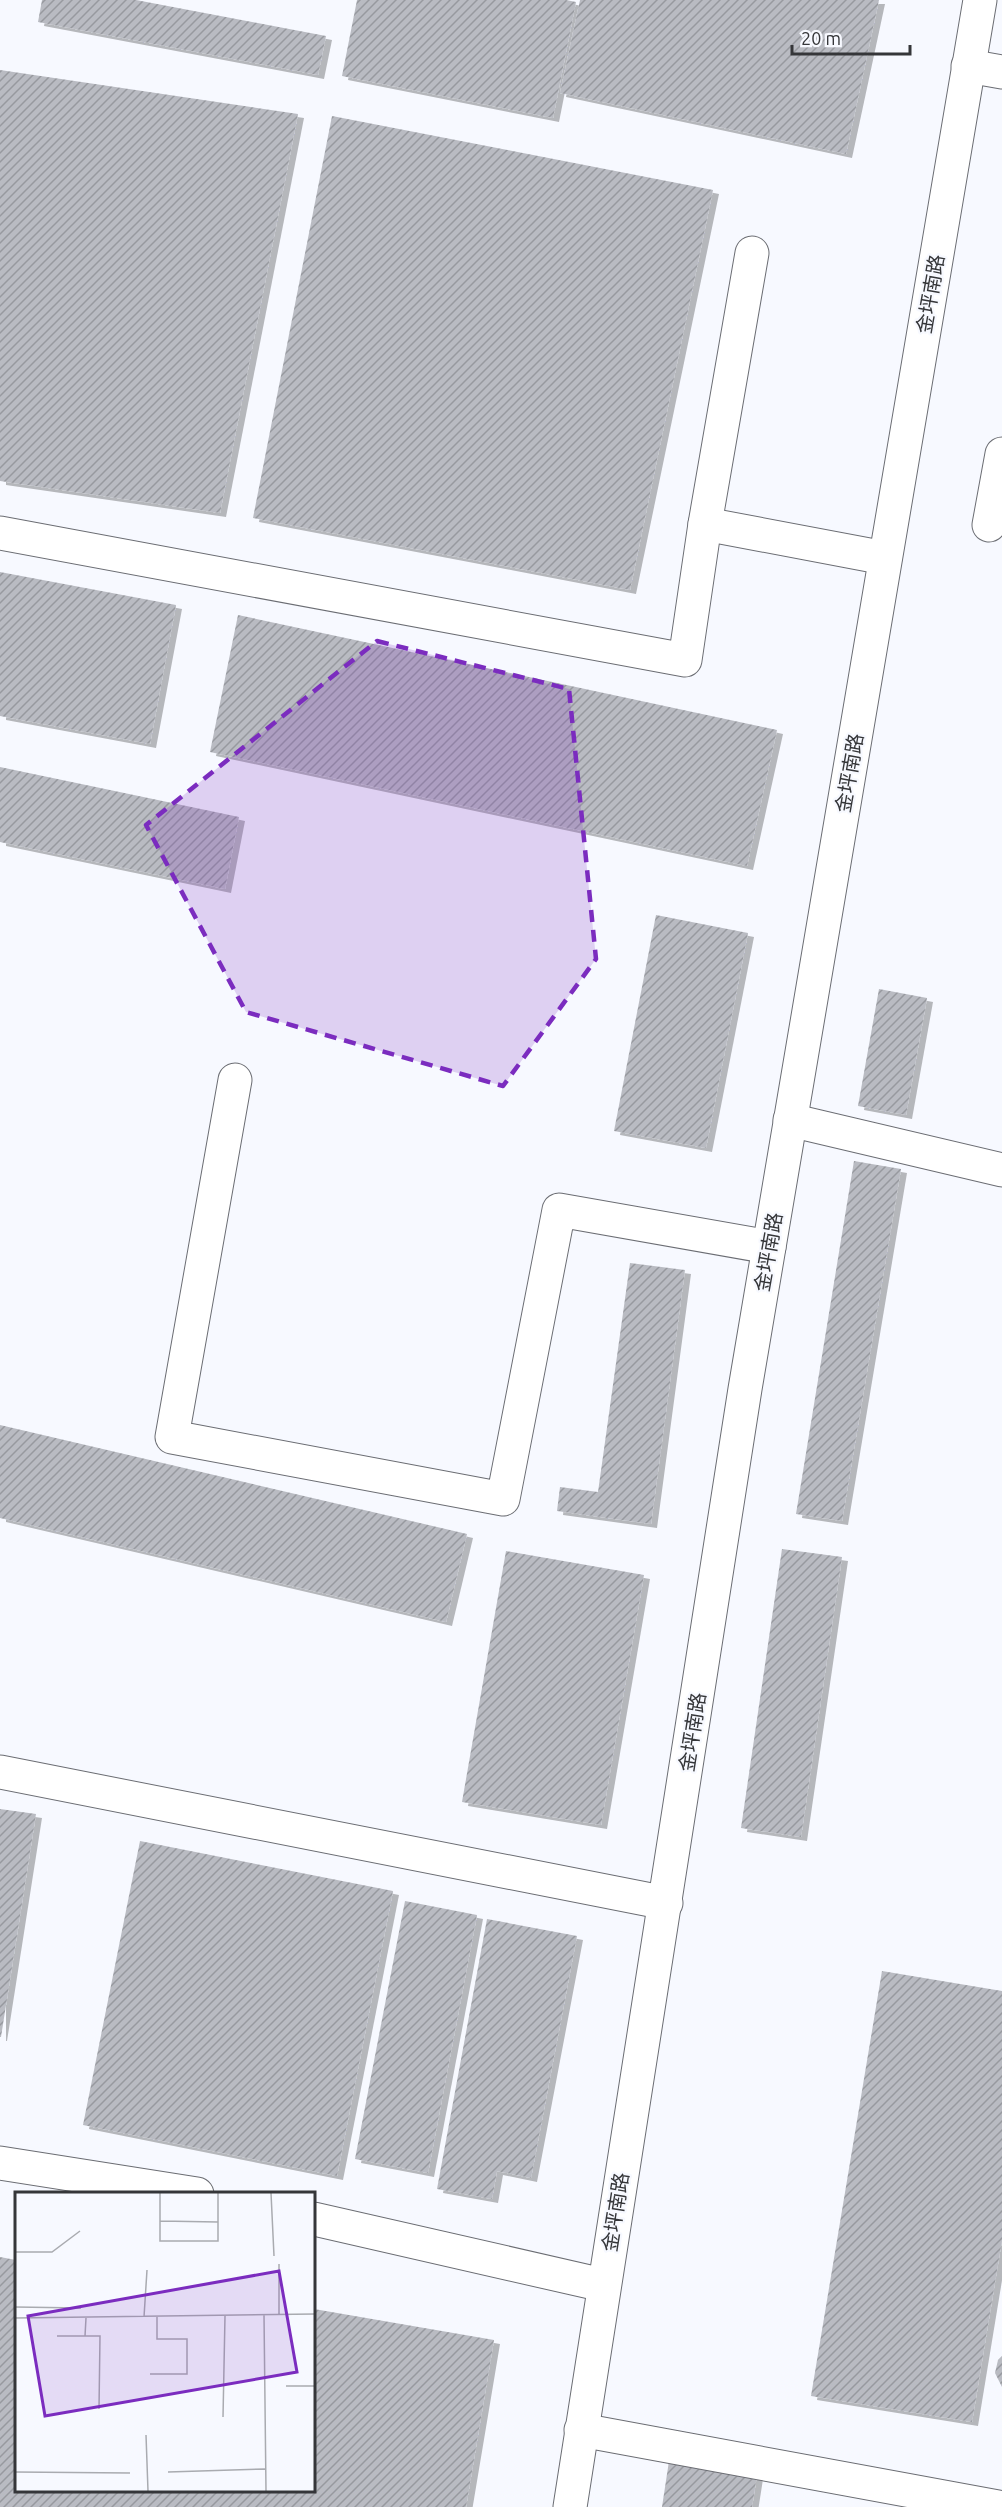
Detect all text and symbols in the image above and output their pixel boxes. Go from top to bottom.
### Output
scale bar [792,18,910,56]
text: 20 m [801,28,841,48]
street label: 金坪南路 [912,253,948,335]
street label: 金坪南路 [831,732,867,814]
street label: 金坪南路 [750,1211,786,1293]
street label: 金坪南路 [674,1691,710,1773]
street label: 金坪南路 [597,2171,633,2253]
inset map [15,2192,315,2492]

